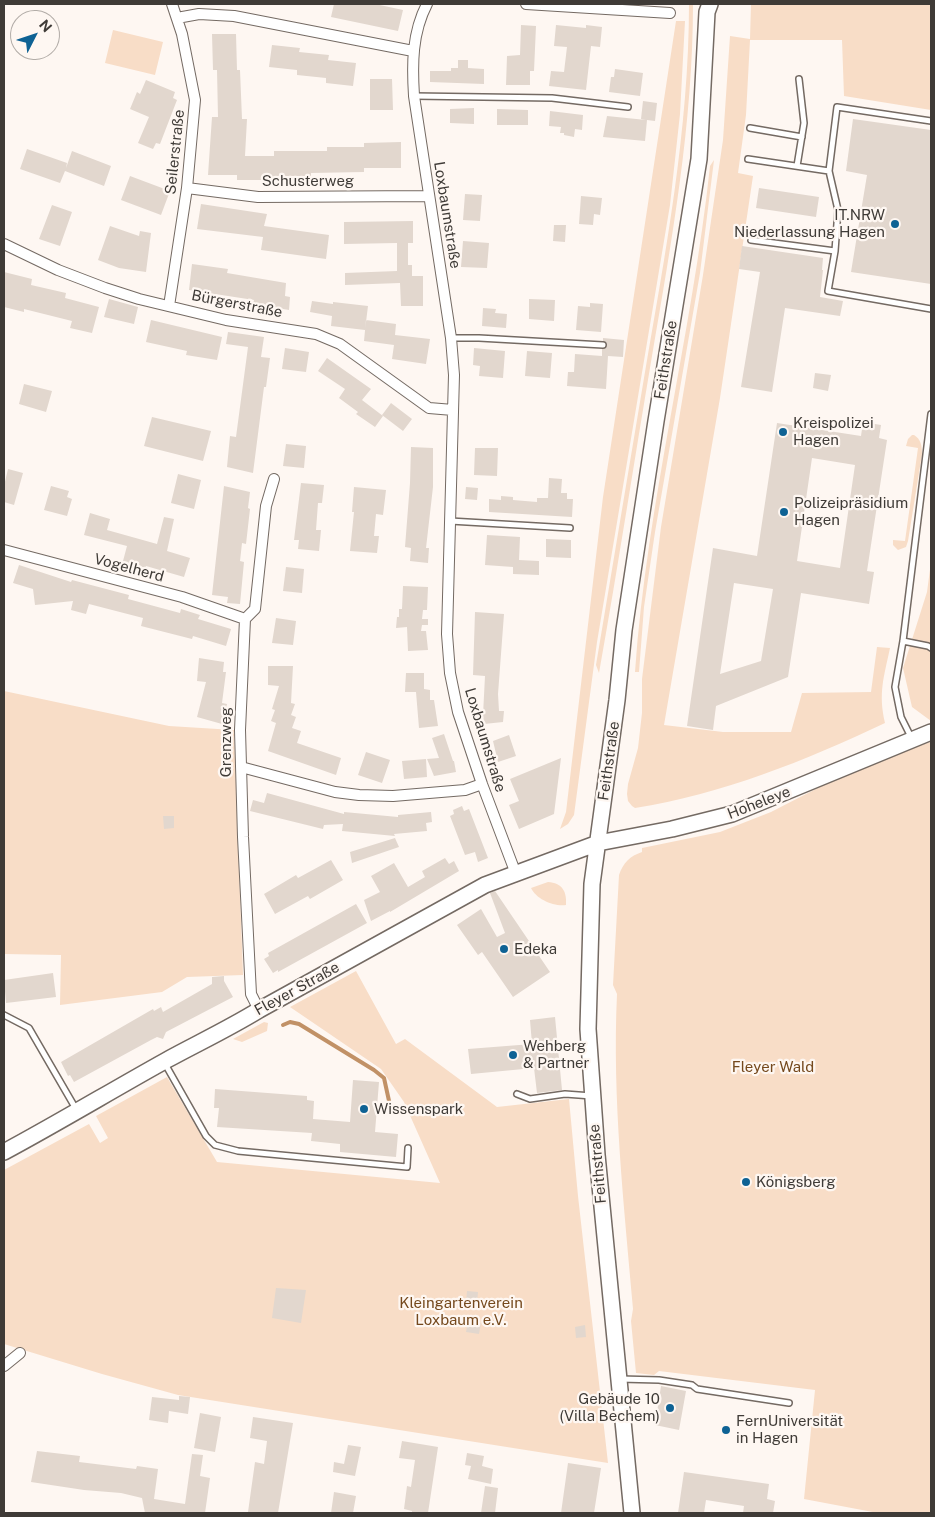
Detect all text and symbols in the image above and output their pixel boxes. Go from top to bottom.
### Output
north arrow [10,10,60,60]
text: N [36,16,55,35]
street label: Seilerstraße [162,109,188,195]
street label: Loxbaumstraße [430,160,464,270]
street label: Schusterweg [262,172,354,190]
place label: IT.NRW Niederlassung Hagen [734,206,885,241]
marker: IT.NRW Niederlassung Hagen [889,218,901,230]
street label: Bürgerstraße [190,286,284,322]
street label: Feithstraße [651,319,681,401]
place label: Kreispolizei Hagen [793,414,874,449]
marker: Kreispolizei Hagen [777,426,789,438]
place label: Polizeipräsidium Hagen [794,494,908,529]
marker: Polizeipräsidium Hagen [778,506,790,518]
street label: Vogelherd [92,550,166,586]
street label: Loxbaumstraße [461,686,509,794]
street label: Grenzweg [217,707,235,777]
street label: Feithstraße [595,720,623,802]
street label: Hoheleye [725,783,793,823]
place label: Edeka [514,940,557,958]
marker: Edeka [498,943,510,955]
street label: Fleyer Straße [251,958,343,1020]
place label: Wehberg & Partner [523,1037,589,1072]
marker: Wehberg & Partner [507,1049,519,1061]
park label: Fleyer Wald [732,1058,814,1076]
place label: Wissenspark [374,1100,463,1118]
marker: Wissenspark [358,1103,370,1115]
street label: Feithstraße [586,1123,610,1205]
place label: Königsberg [756,1173,836,1191]
marker: Königsberg [740,1176,752,1188]
park label: Kleingartenverein Loxbaum e.V. [399,1294,523,1329]
place label: Gebäude 10 (Villa Bechem) [559,1390,660,1425]
marker: Gebäude 10 (Villa Bechem) [664,1402,676,1414]
place label: FernUniversität in Hagen [736,1412,843,1447]
marker: FernUniversität in Hagen [720,1424,732,1436]

